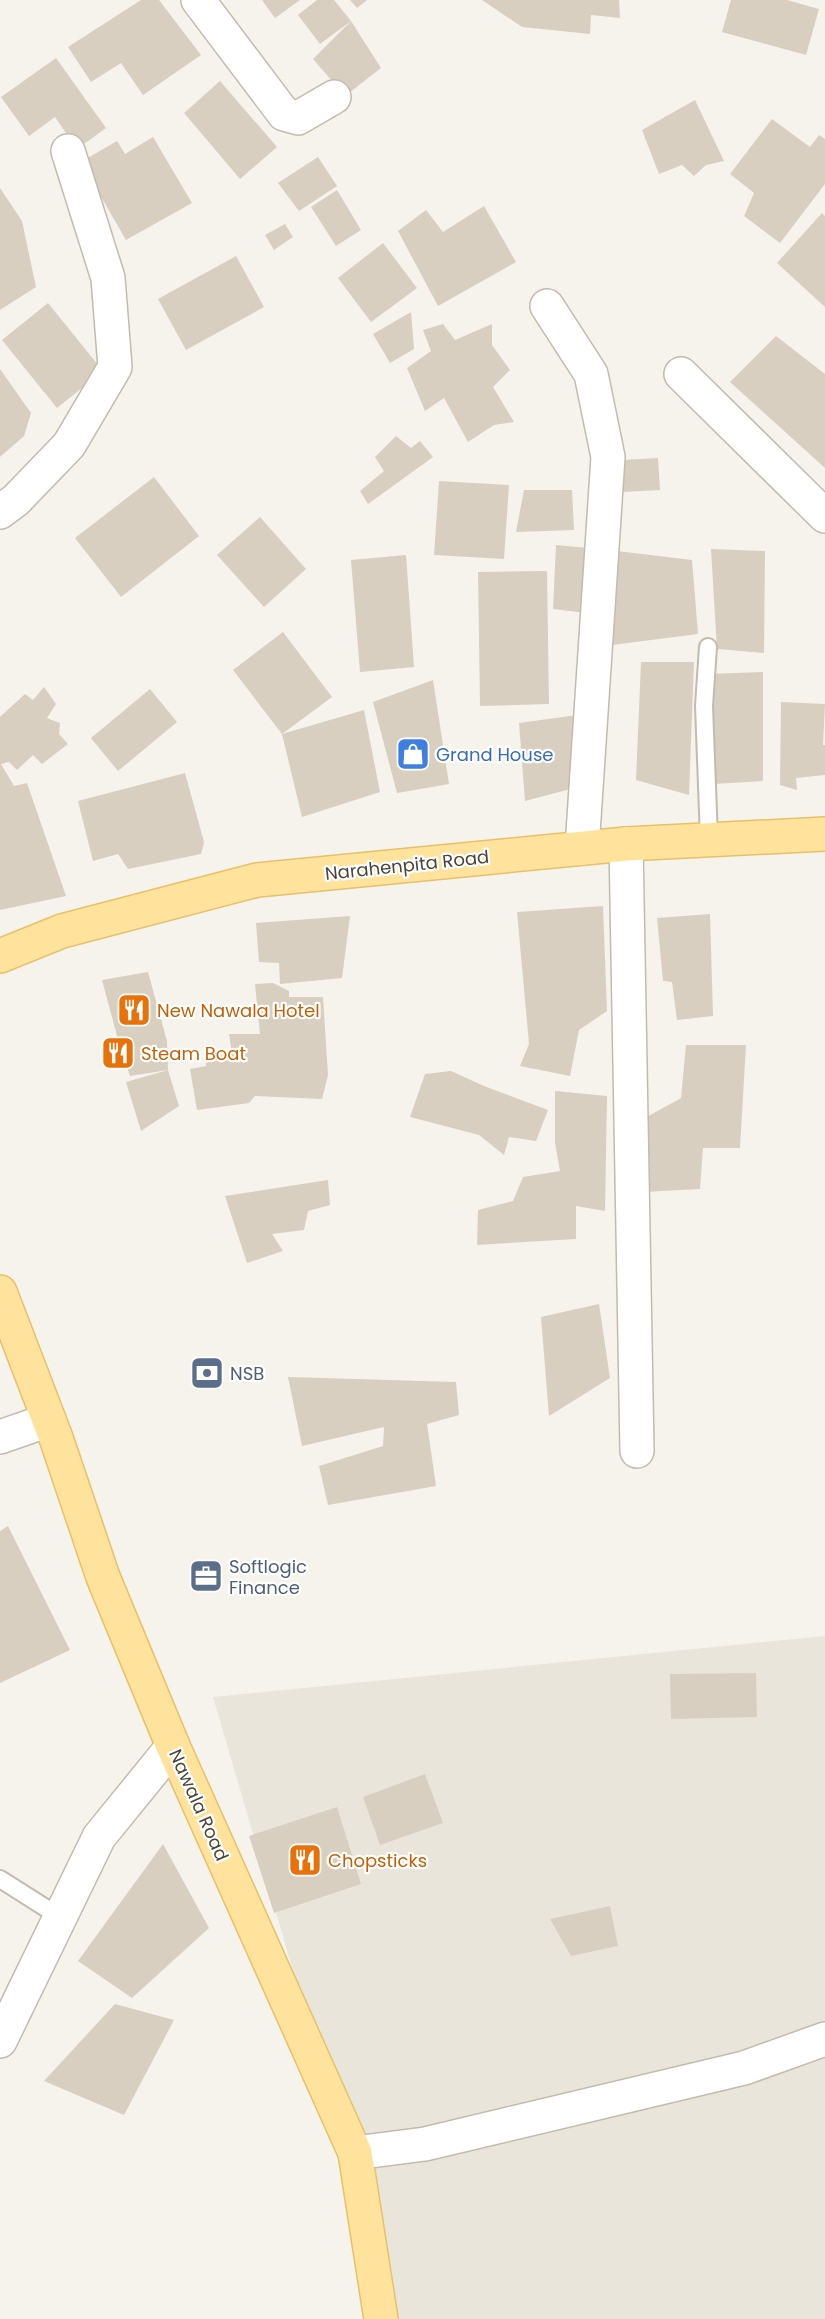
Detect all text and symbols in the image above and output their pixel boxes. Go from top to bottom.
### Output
shop icon: Grand House [395,736,431,772]
place label: Grand House [436,742,553,767]
street label: Narahenpita Road [324,844,490,886]
restaurant icon: New Nawala Hotel [116,992,152,1028]
place label: New Nawala Hotel [157,998,320,1023]
restaurant icon: Steam Boat [100,1035,136,1071]
place label: Steam Boat [141,1041,246,1066]
bank icon: NSB [189,1355,225,1391]
place label: NSB [230,1361,264,1386]
place label: Softlogic Finance [229,1554,307,1600]
office icon: Softlogic Finance [188,1558,224,1594]
street label: Nawala Road [163,1745,235,1865]
restaurant icon: Chopsticks [287,1842,323,1878]
place label: Chopsticks [328,1848,427,1873]

